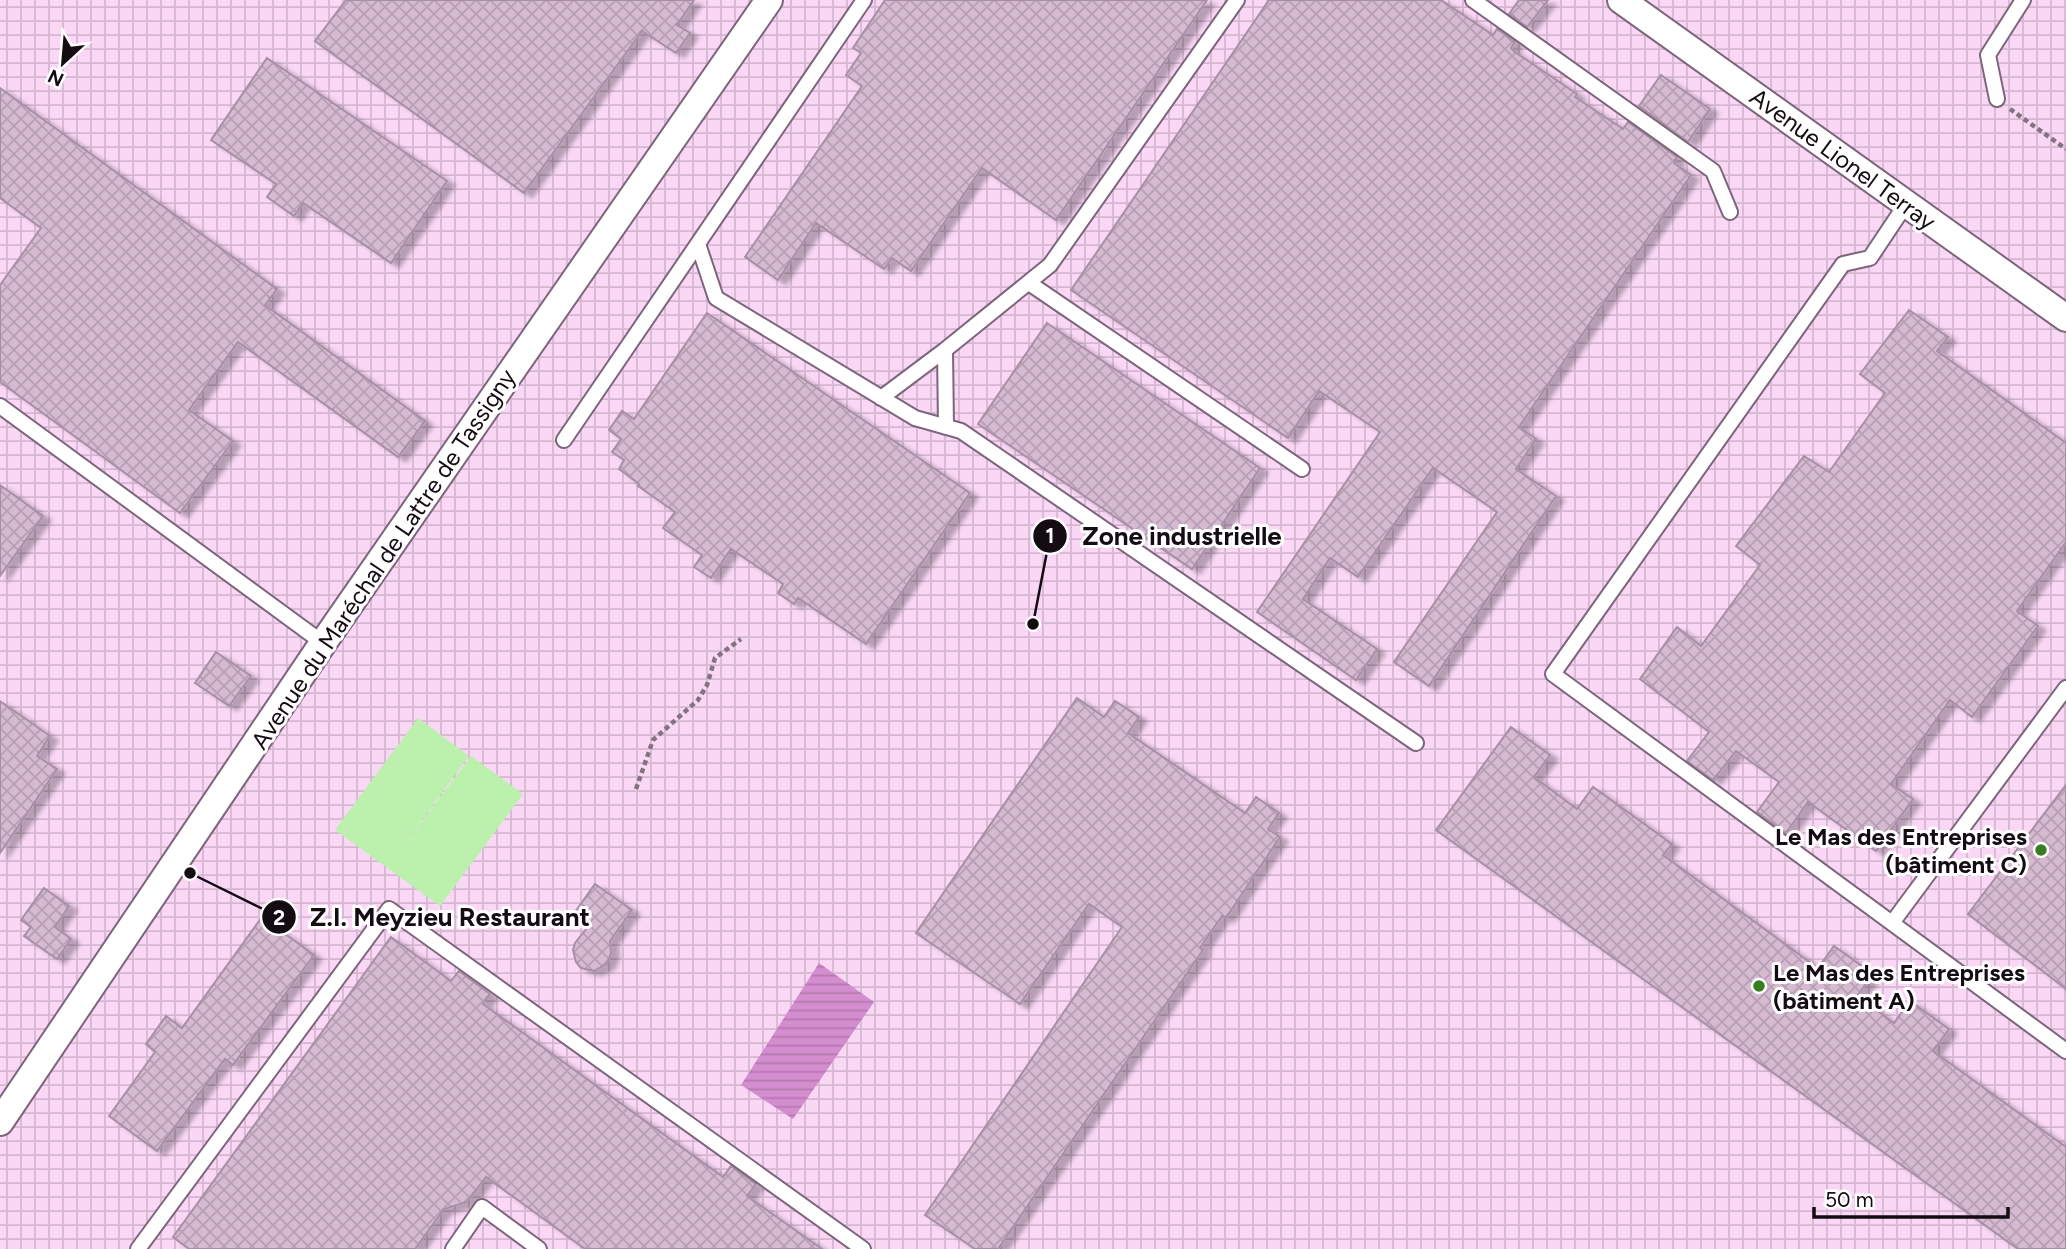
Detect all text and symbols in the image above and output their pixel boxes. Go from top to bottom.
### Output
north arrow [28,28,98,98]
text: N [44,64,67,91]
street label: Avenue Lionel Terray [1744,82,1942,236]
street label: Avenue du Maréchal de Lattre de Tassigny [245,363,522,755]
callout: Zone industrielle [1033,512,1296,559]
text: Zone industrielle [1082,520,1282,552]
text: 1 [1046,523,1054,548]
place label: Le Mas des Entreprises (bâtiment C) [1775,822,2027,879]
marker: Le Mas des Entreprises (bâtiment C) [2033,842,2049,858]
callout: Z.I. Meyzieu Restaurant [261,894,604,941]
text: Z.I. Meyzieu Restaurant [310,901,590,933]
text: 2 [273,905,285,930]
place label: Le Mas des Entreprises (bâtiment A) [1773,958,2025,1015]
marker: Le Mas des Entreprises (bâtiment A) [1751,978,1767,994]
scale bar [1814,1176,2008,1220]
text: 50 m [1825,1187,1874,1212]

